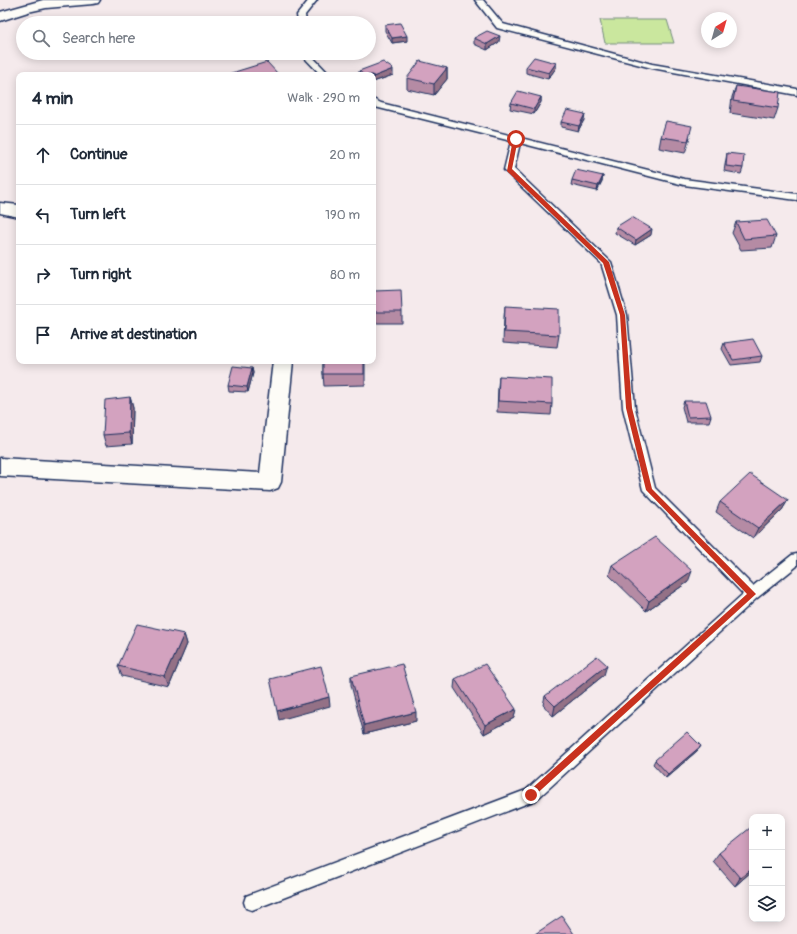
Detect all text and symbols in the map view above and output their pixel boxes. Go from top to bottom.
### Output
north arrow [701,12,737,48]
search box [16,16,376,60]
icon: search [30,27,52,49]
text: Search here [62,29,135,48]
text: 4 min [32,88,73,109]
text: Walk · 290 m [287,90,360,106]
route start [507,130,525,148]
icon: ahead [32,144,54,166]
text: Continue [70,145,128,164]
text: 20 m [329,147,360,163]
icon: left [32,204,54,226]
text: Turn left [70,205,126,224]
text: 190 m [325,207,360,223]
icon: right [32,264,54,286]
text: Turn right [70,265,131,284]
text: 80 m [330,267,360,283]
icon: arrive [32,324,54,346]
text: Arrive at destination [70,325,197,344]
route end [522,786,540,804]
map controls [749,814,785,922]
button: + [749,814,785,850]
button: − [749,850,785,886]
button: layers [749,886,785,922]

